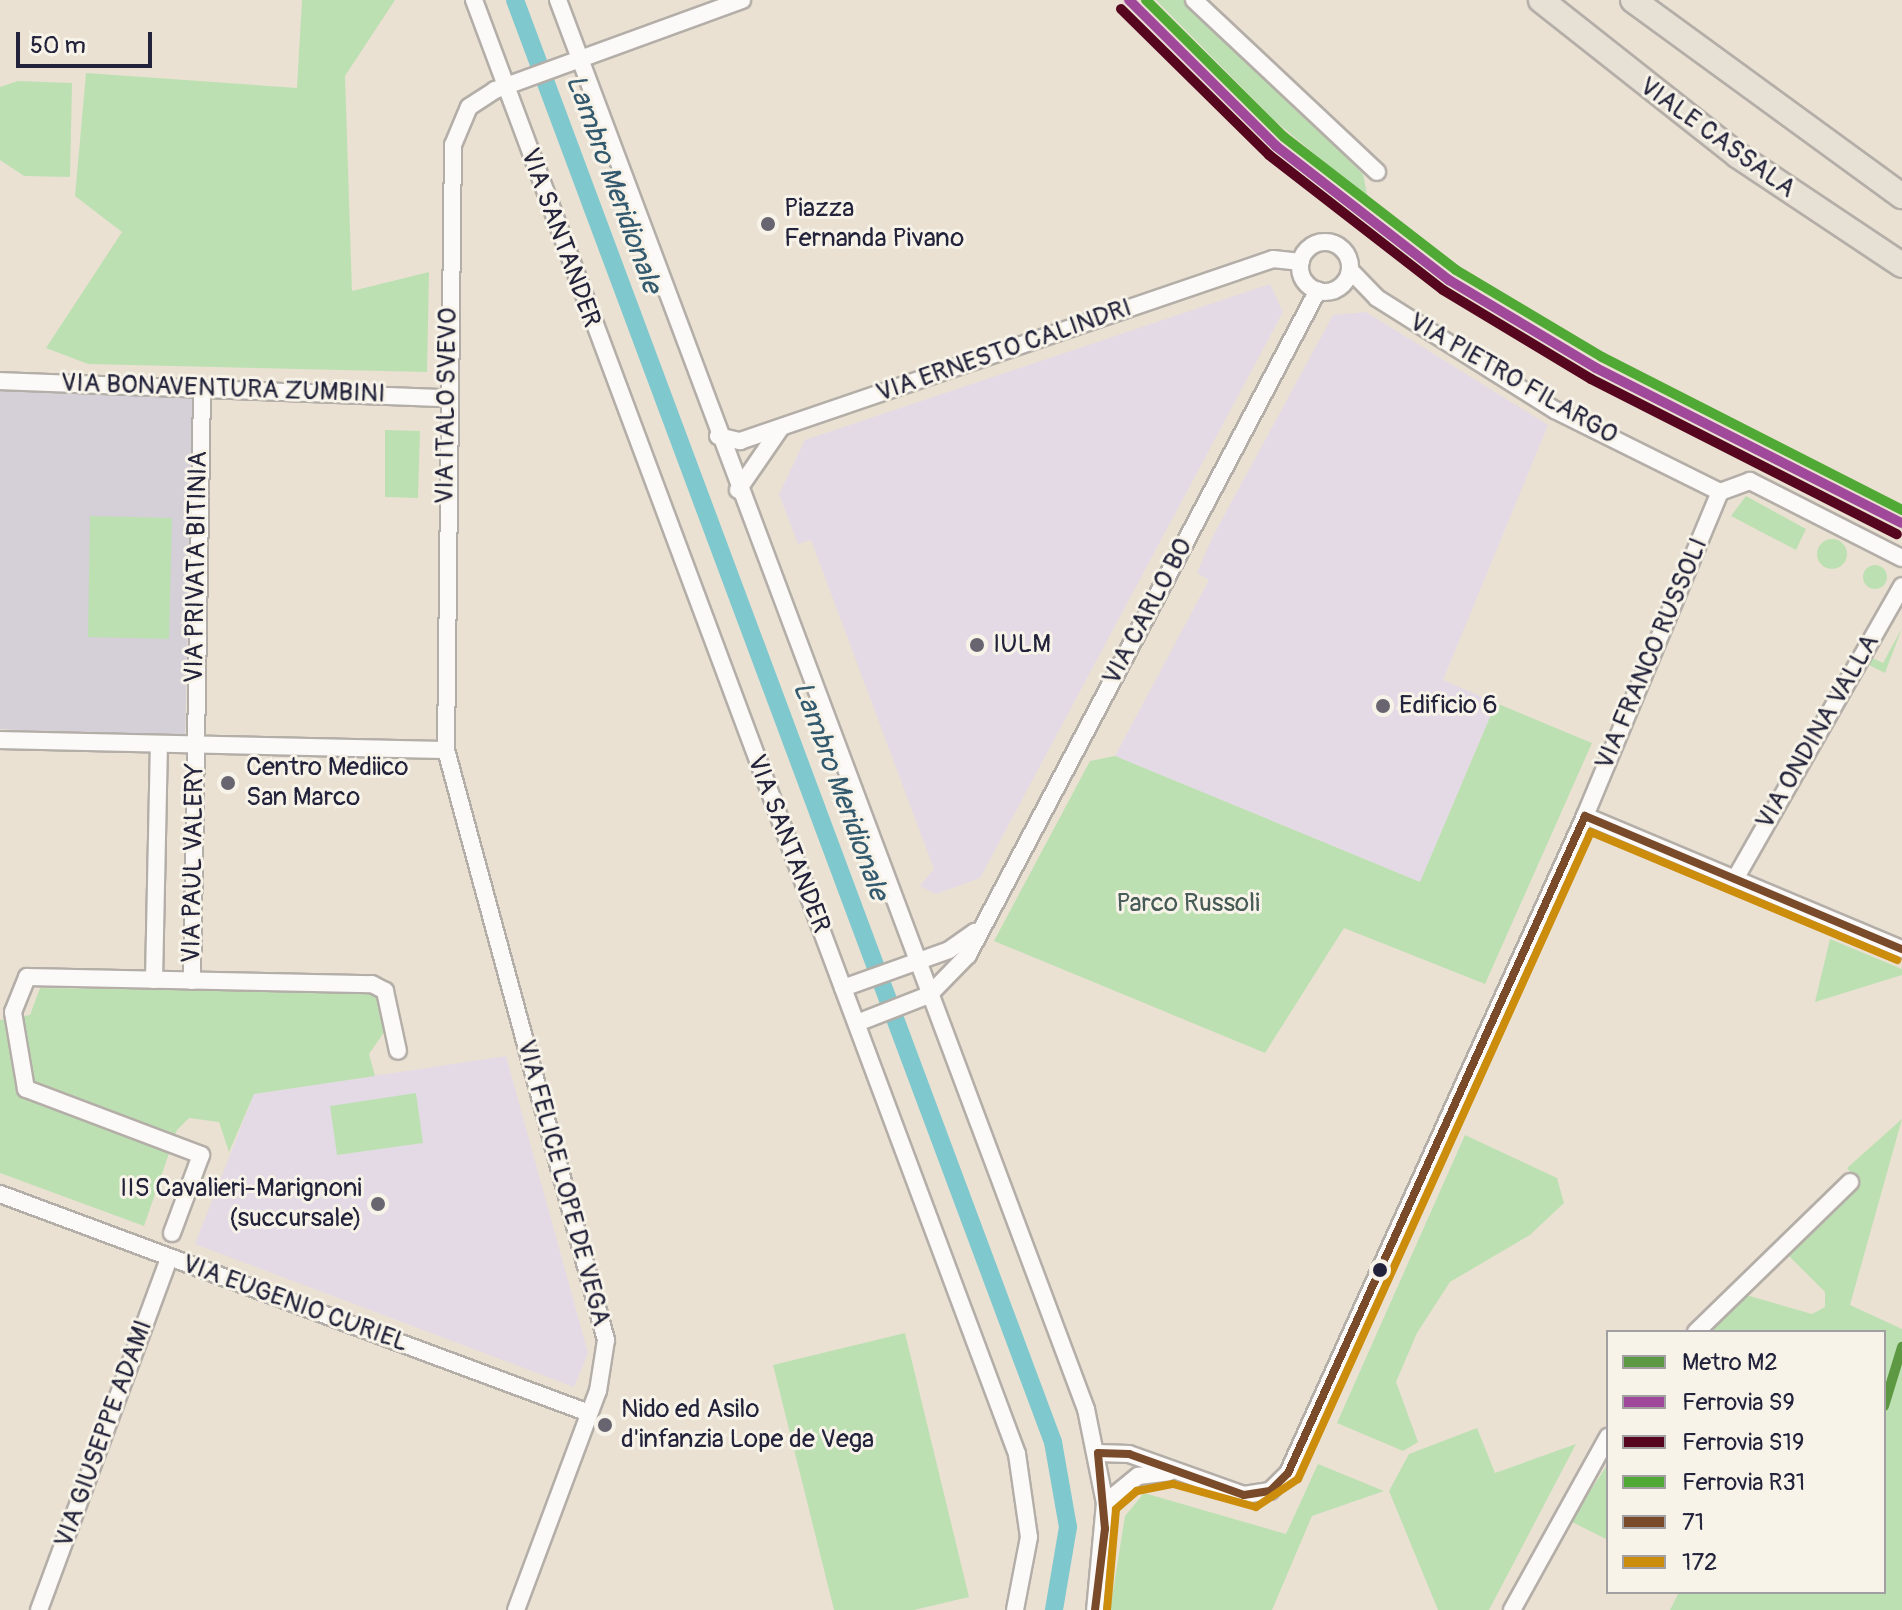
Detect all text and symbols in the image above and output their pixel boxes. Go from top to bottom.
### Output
scale bar [20,16,156,66]
text: 50 m [30,31,86,60]
water label: Lambro Meridionale [558,70,668,298]
street label: VIALE CASSALA [1633,71,1801,205]
street label: VIA SANTANDER [513,144,607,332]
place label: Piazza Fernanda Pivano [784,193,964,254]
marker: Piazza Fernanda Pivano [759,215,777,233]
street label: VIA ERNESTO CALINDRI [872,293,1136,409]
street label: VIA PIETRO FILARGO [1403,307,1623,451]
street label: VIA ITALO SVEVO [430,308,464,504]
street label: VIA BONAVENTURA ZUMBINI [60,368,386,410]
street label: VIA PRIVATA BITINIA [179,451,215,683]
street label: VIA CARLO BO [1096,533,1200,691]
street label: VIA FRANCO RUSSOLI [1589,533,1715,775]
place label: IULM [993,629,1051,661]
street label: VIA ONDINA VALLA [1750,629,1886,835]
marker: IULM [968,636,986,654]
water label: Lambro Meridionale [785,677,895,905]
place label: Edificio 6 [1399,690,1498,722]
marker: Edificio 6 [1374,697,1392,715]
street label: VIA SANTANDER [740,751,836,937]
place label: Centro Mediico San Marco [246,752,408,814]
street label: VIA PAUL VALERY [177,763,211,963]
marker: Centro Mediico San Marco [217,772,239,794]
park label: Parco Russoli [1116,888,1260,920]
street label: VIA FELICE LOPE DE VEGA [510,1036,616,1330]
place label: IIS Cavalieri-Marignoni (succursale) [120,1173,362,1234]
marker: IIS Cavalieri-Marignoni (succursale) [369,1195,387,1213]
street label: VIA EUGENIO CURIEL [178,1249,412,1359]
unlabelled marker [1372,1262,1388,1278]
street label: VIA GIUSEPPE ADAMI [48,1316,160,1552]
legend [1606,1330,1886,1594]
text: Metro M2 [1682,1348,1778,1377]
text: Ferrovia S9 [1682,1388,1795,1417]
place label: Nido ed Asilo d'infanzia Lope de Vega [621,1394,874,1456]
marker: Nido ed Asilo d'infanzia Lope de Vega [596,1416,614,1434]
text: Ferrovia S19 [1682,1428,1804,1457]
text: Ferrovia R31 [1682,1468,1805,1497]
text: 71 [1682,1508,1704,1537]
text: 172 [1682,1548,1718,1577]

